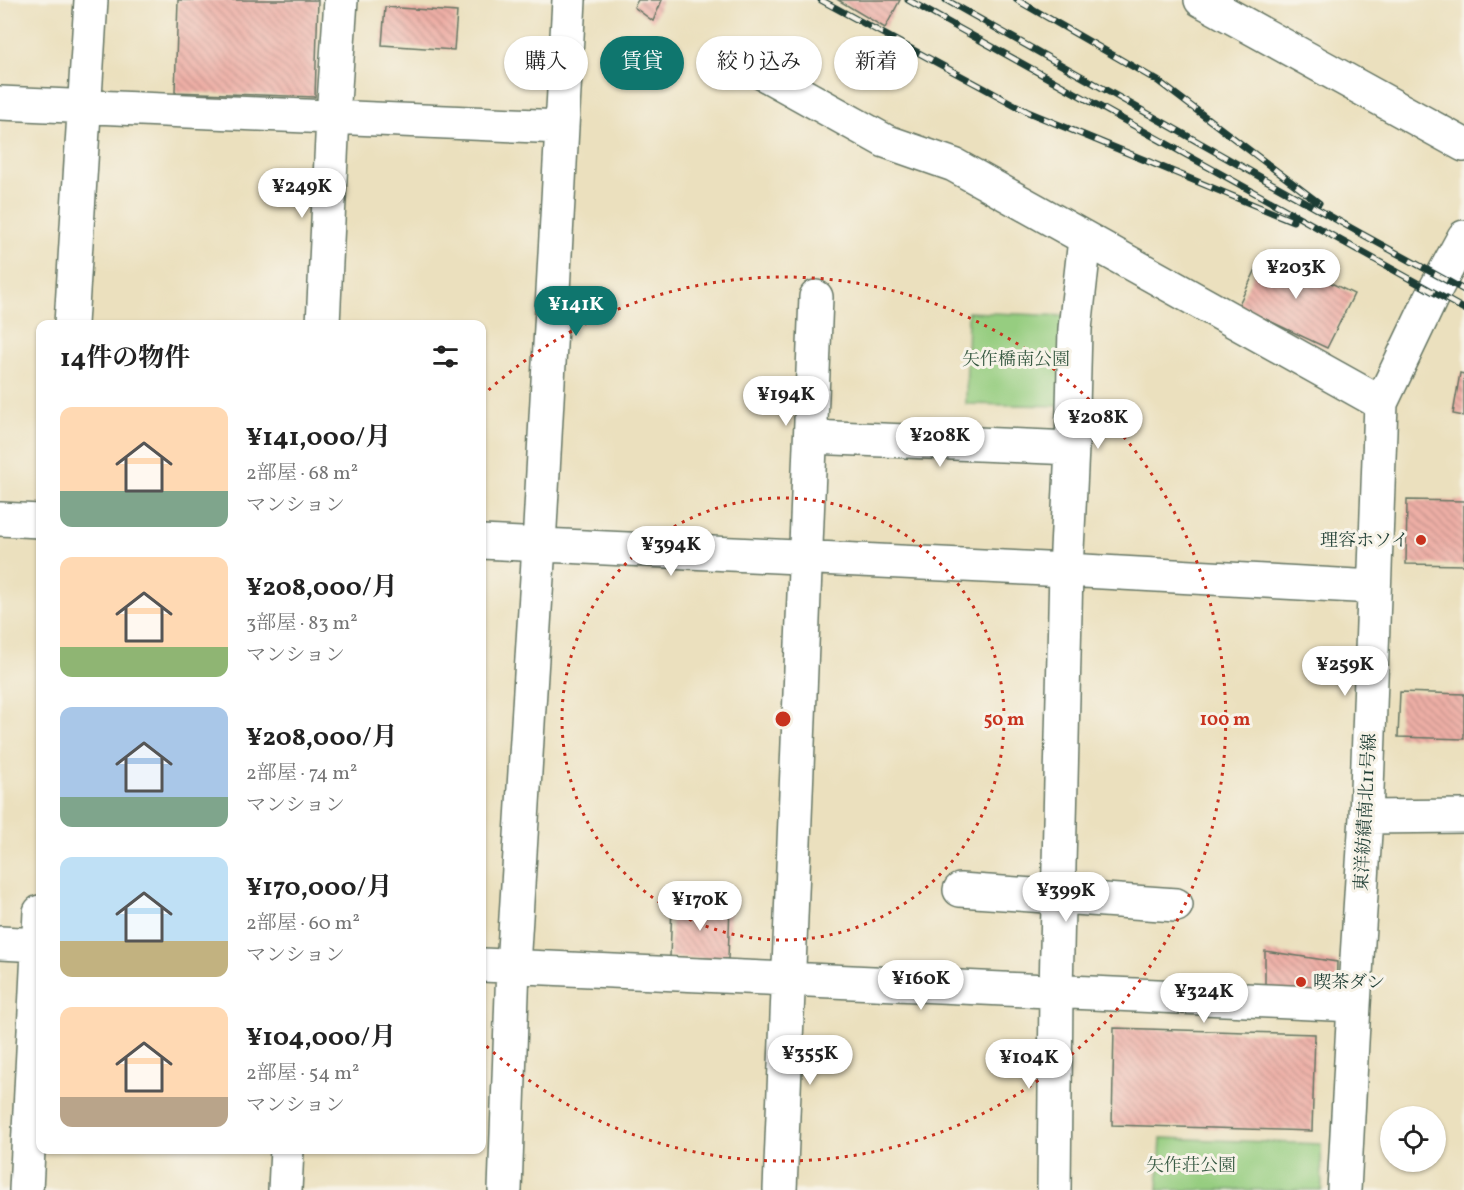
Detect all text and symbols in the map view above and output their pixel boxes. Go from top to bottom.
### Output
chip: 購入 [504,36,588,90]
chip: 賃貸 [600,36,684,90]
chip: 絞り込み [696,36,822,90]
chip: 新着 [834,36,918,90]
pin: ¥249K [260,168,344,219]
text: ¥249K [272,173,332,201]
pin: ¥203K [1254,249,1338,300]
text: ¥203K [1266,254,1326,282]
pin: ¥141K [534,286,618,337]
text: ¥141K [548,291,604,319]
icon: filters [429,340,462,373]
text: 14件の物件 [60,341,190,377]
park label: 矢作橋南公園 [962,348,1070,373]
pin: ¥194K [744,376,828,427]
text: ¥194K [757,381,815,409]
pin: ¥208K [1056,399,1140,450]
text: ¥208K [1068,404,1128,432]
pin: ¥208K [898,417,982,468]
text: ¥141,000/月 [246,420,391,456]
text: ¥208K [910,422,970,450]
icon: home [108,431,180,503]
text: 2部屋 · 68 m² [246,460,358,488]
text: マンション [246,492,345,520]
pin: ¥394K [629,526,713,577]
place label: 理容ホソイ [1320,529,1409,554]
text: ¥394K [641,531,701,559]
marker: 理容ホソイ [1414,533,1428,547]
text: ¥208,000/月 [246,570,398,606]
icon: home [108,581,180,653]
text: 3部屋 · 83 m² [246,610,358,638]
text: マンション [246,642,345,670]
pin: ¥259K [1303,646,1387,697]
text: ¥259K [1316,651,1374,679]
text: 50 m [984,708,1024,733]
text: 100 m [1200,708,1250,733]
centre of rings [773,709,793,729]
text: ¥208,000/月 [246,720,398,756]
icon: home [108,731,180,803]
street label: 東洋紡績南北11号線 [1350,733,1383,892]
text: 2部屋 · 74 m² [246,760,357,788]
text: マンション [246,792,345,820]
text: ¥170,000/月 [246,870,392,906]
pin: ¥399K [1024,872,1108,923]
text: ¥399K [1036,877,1096,905]
icon: home [108,881,180,953]
pin: ¥170K [658,881,742,932]
text: ¥170K [672,886,728,914]
text: 2部屋 · 60 m² [246,910,360,938]
text: マンション [246,942,345,970]
pin: ¥160K [879,960,963,1011]
text: ¥160K [892,965,950,993]
place label: 喫茶ダン [1313,971,1385,996]
pin: ¥324K [1162,973,1246,1024]
marker: 喫茶ダン [1294,975,1308,989]
text: ¥324K [1174,978,1234,1006]
text: ¥104,000/月 [246,1020,396,1056]
icon: home [108,1031,180,1103]
pin: ¥355K [768,1035,852,1086]
pin: ¥104K [987,1039,1071,1090]
text: ¥355K [782,1040,838,1068]
text: ¥104K [999,1044,1059,1072]
text: 2部屋 · 54 m² [246,1060,359,1088]
text: マンション [246,1092,345,1120]
map controls [1380,1106,1446,1172]
button: locate [1380,1106,1446,1172]
park label: 矢作荘公園 [1146,1154,1236,1179]

